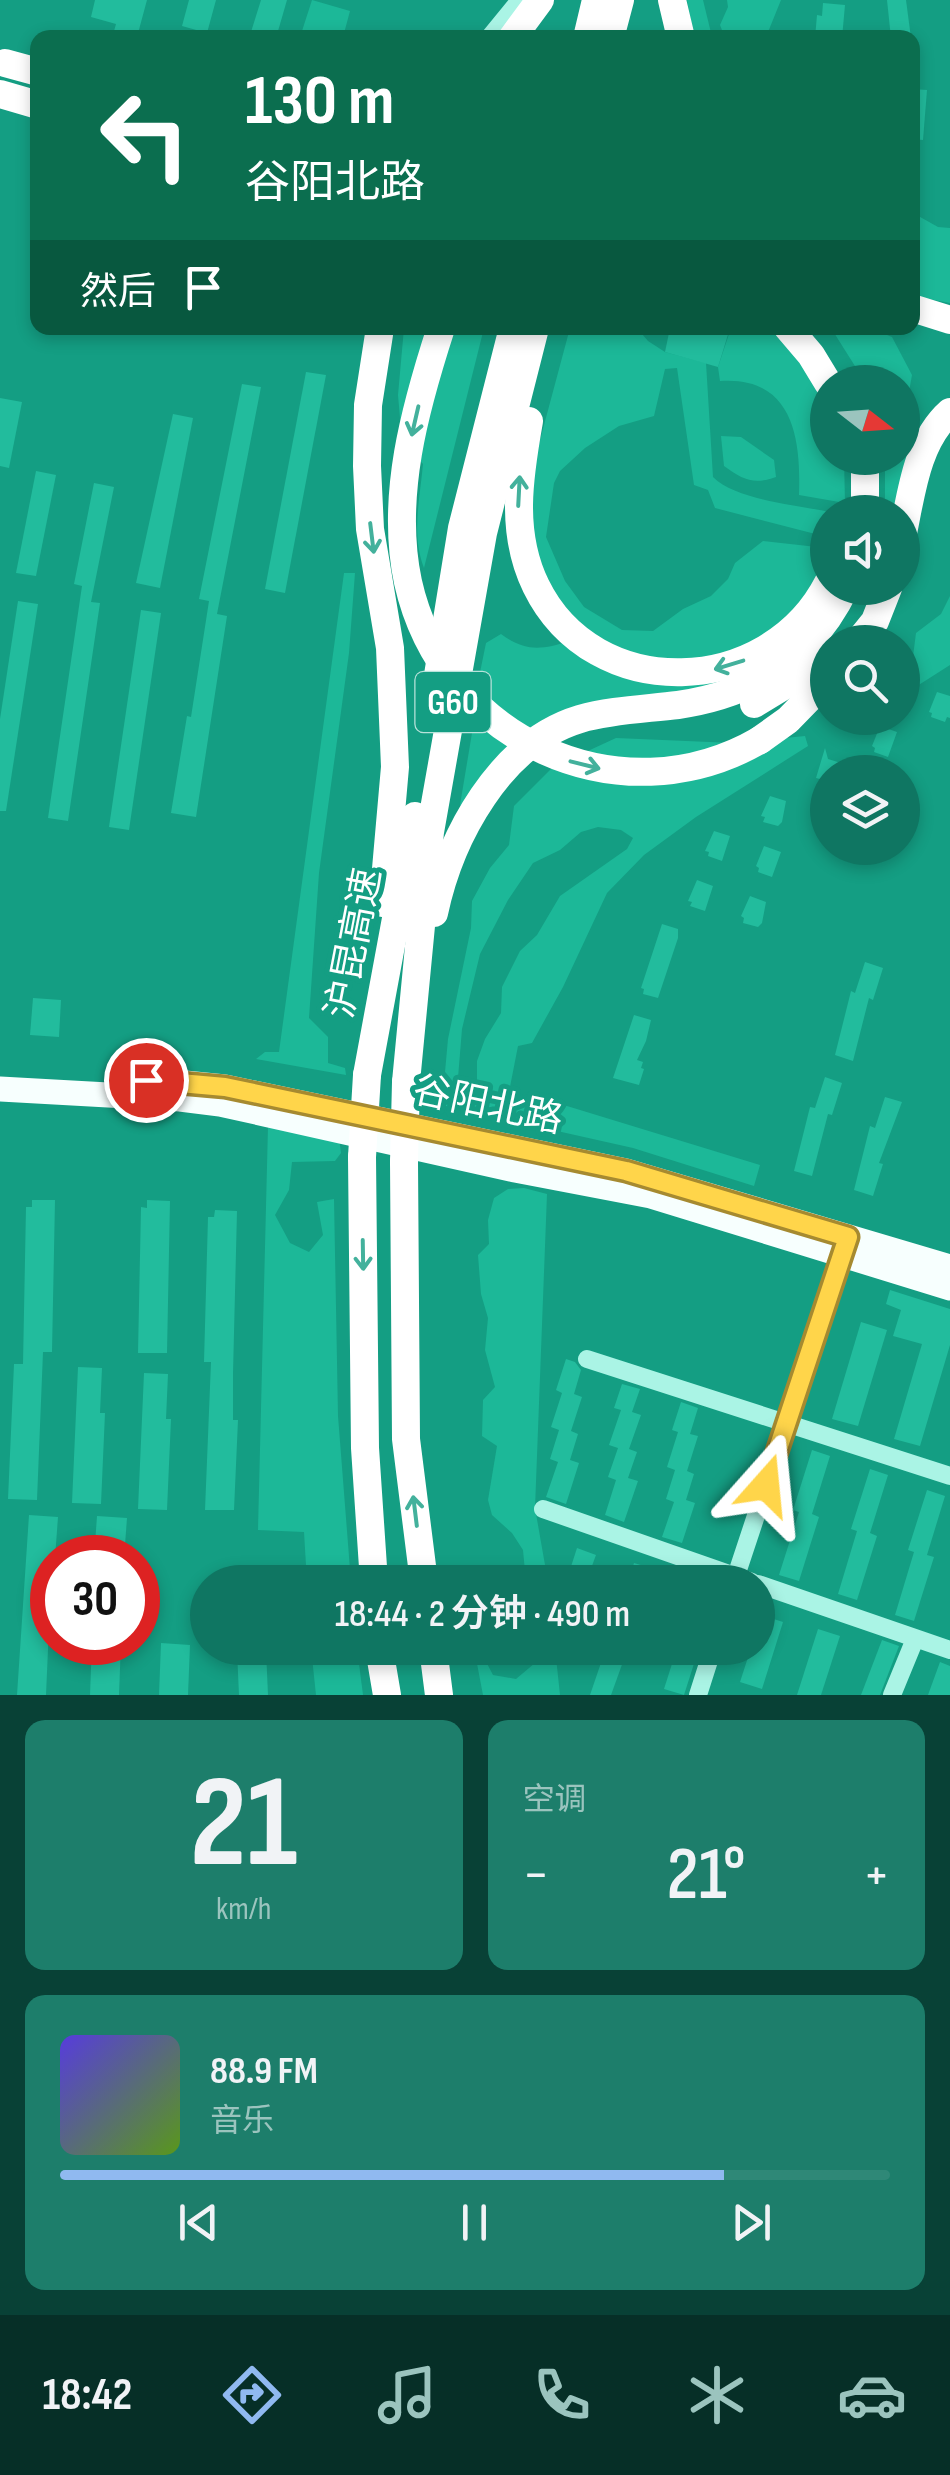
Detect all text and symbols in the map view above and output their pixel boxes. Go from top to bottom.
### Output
text: 130 m [245,60,394,144]
icon: left [80,70,210,200]
text: 谷阳北路 [245,156,425,211]
icon: arrive [176,260,231,315]
text: 然后 [80,270,156,315]
north arrow [810,365,920,475]
map controls [810,365,920,865]
one-way arrow [405,404,423,436]
one-way arrow [510,476,529,508]
button: sound [810,495,920,605]
one-way arrow [363,521,382,553]
button: search [810,625,920,735]
one-way arrow [713,658,745,676]
road number: G60 [416,672,490,732]
button: layers [810,755,920,865]
one-way arrow [569,756,600,775]
street label: 沪昆高速 [318,864,391,1022]
pin [104,1038,189,1123]
icon: arrive [119,1053,174,1108]
street label: 谷阳北路 [409,1068,567,1143]
one-way arrow [354,1238,372,1270]
position arrow [714,1433,818,1537]
one-way arrow [406,1495,424,1527]
speed limit sign: 30 [30,1535,160,1665]
text: 18:44 · 2 分钟 · 490 m [335,1592,630,1637]
text: 21 [190,1747,298,1903]
text: 空调 [523,1781,587,1820]
text: 21° [667,1830,746,1921]
text: − [523,1842,549,1909]
text: + [863,1842,890,1909]
text: km/h [216,1890,271,1929]
text: 88.9 FM [210,2049,318,2094]
text: 音乐 [210,2102,274,2141]
icon: previous [171,2195,226,2250]
icon: pause [447,2195,502,2250]
icon: next [724,2195,779,2250]
icon: directions [217,2360,287,2430]
icon: music [372,2360,442,2430]
icon: phone [527,2360,597,2430]
icon: climate [682,2360,752,2430]
icon: car [837,2360,907,2430]
text: 18:42 [43,2368,132,2423]

